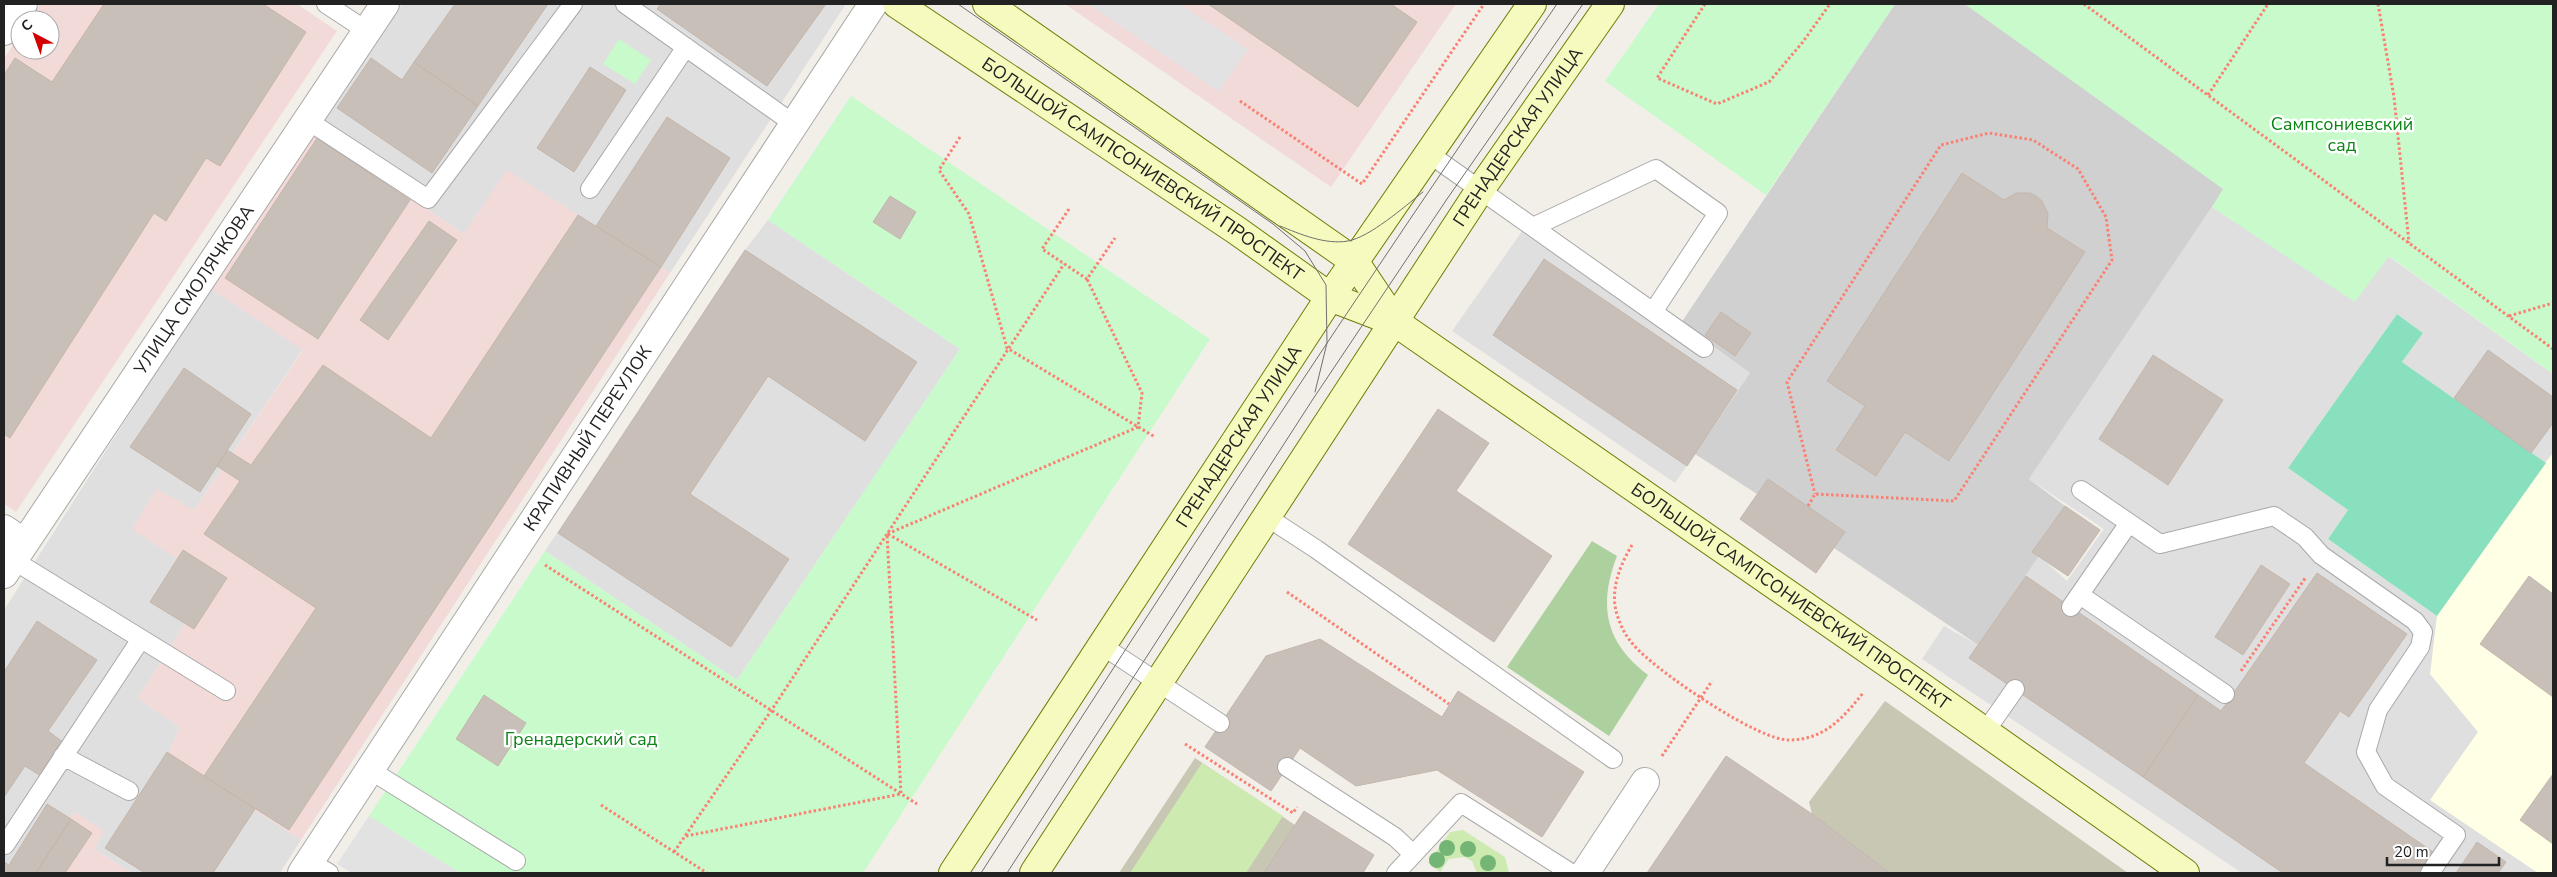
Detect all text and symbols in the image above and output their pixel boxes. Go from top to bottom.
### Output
north arrow [10,10,60,60]
text: С [17,15,37,36]
street label: ГРЕНАДЕРСКАЯ УЛИЦА [1447,42,1588,231]
street label: БОЛЬШОЙ САМПСОНИЕВСКИЙ ПРОСПЕКТ [977,52,1308,286]
park label: Сампсониевский сад [2271,112,2413,157]
street label: УЛИЦА СМОЛЯЧКОВА [128,200,259,380]
street label: КРАПИВНЫЙ ПЕРЕУЛОК [518,341,657,536]
street label: ГРЕНАДЕРСКАЯ УЛИЦА [1170,341,1307,532]
street label: БОЛЬШОЙ САМПСОНИЕВСКИЙ ПРОСПЕКТ [1626,477,1955,716]
park label: Гренадерский сад [505,727,658,751]
scale bar [2387,834,2500,866]
text: 20 m [2394,842,2429,862]

